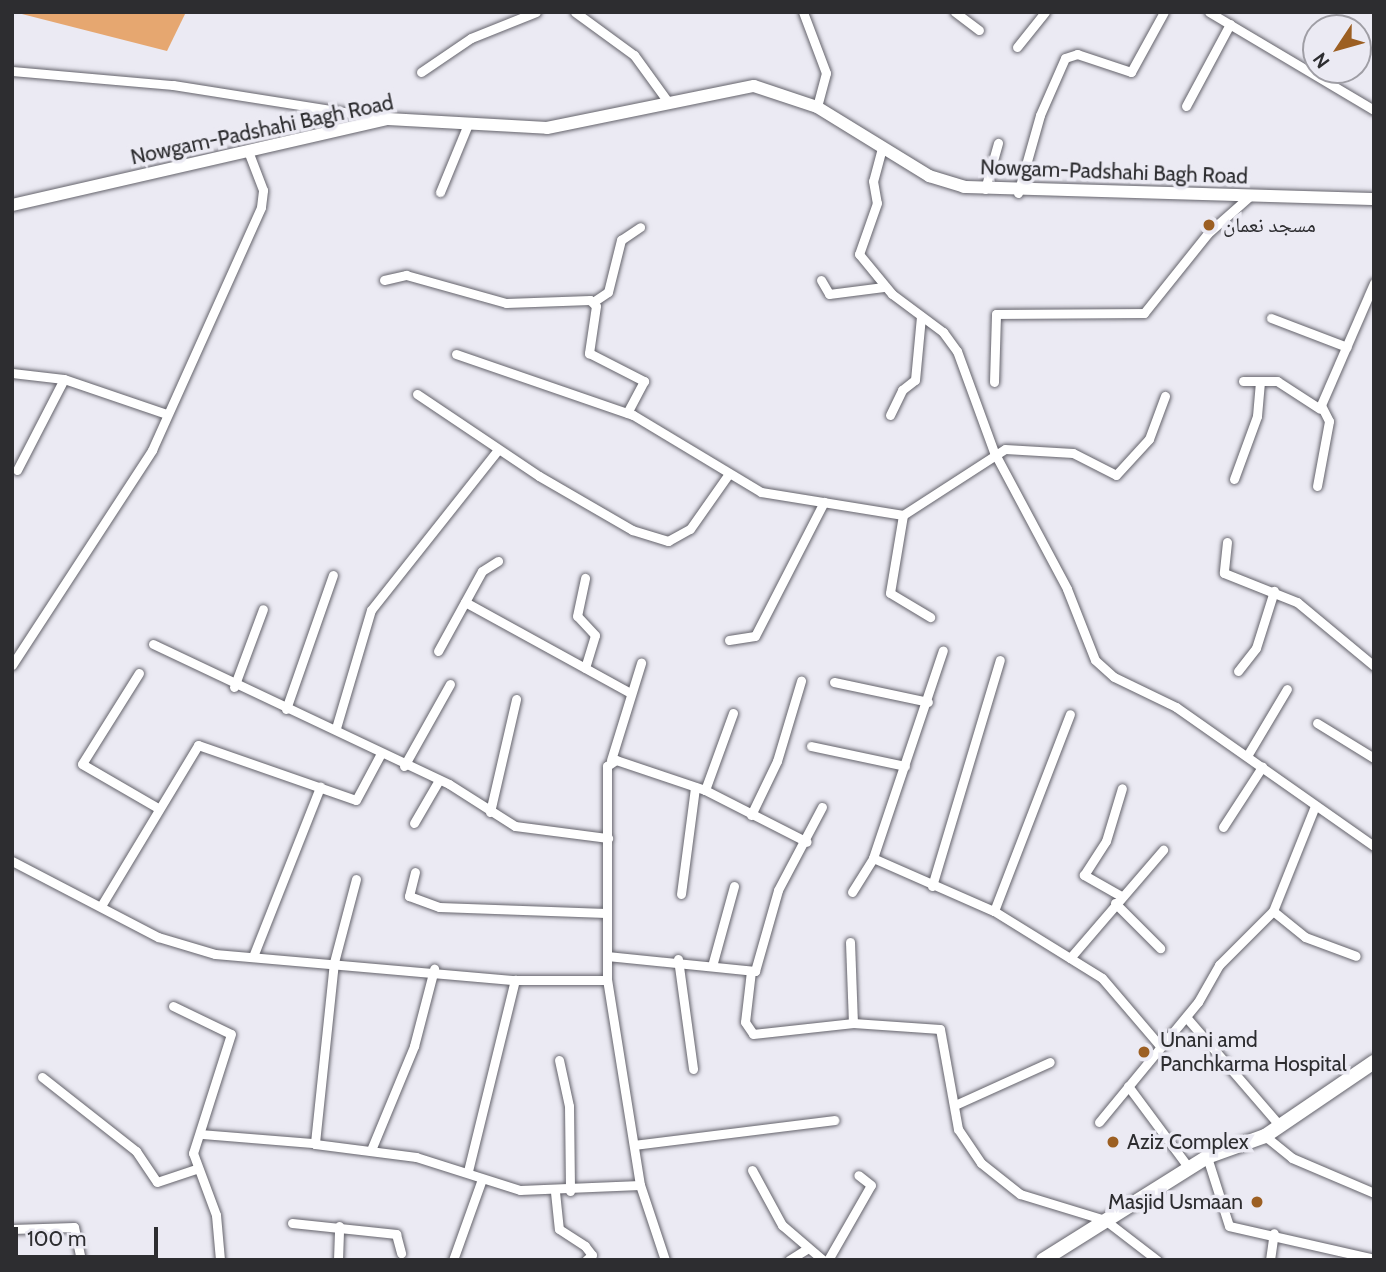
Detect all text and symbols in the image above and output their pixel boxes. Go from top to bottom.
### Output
north arrow [1302,14,1372,84]
text: N [1308,48,1334,73]
street label: Nowgam-Padshahi Bagh Road [128,90,396,170]
street label: Nowgam-Padshahi Bagh Road [980,155,1248,189]
place label: مسجد نعمان [1223,212,1316,238]
marker: مسجد نعمان [1201,217,1217,233]
place label: Unani amd Panchkarma Hospital [1160,1027,1347,1077]
marker: Unani amd Panchkarma Hospital [1134,1042,1154,1062]
place label: Aziz Complex [1127,1129,1249,1155]
marker: Aziz Complex [1105,1134,1121,1150]
place label: Masjid Usmaan [1108,1189,1243,1215]
marker: Masjid Usmaan [1249,1194,1265,1210]
scale bar [18,1212,161,1256]
text: 100 m [27,1226,86,1251]

